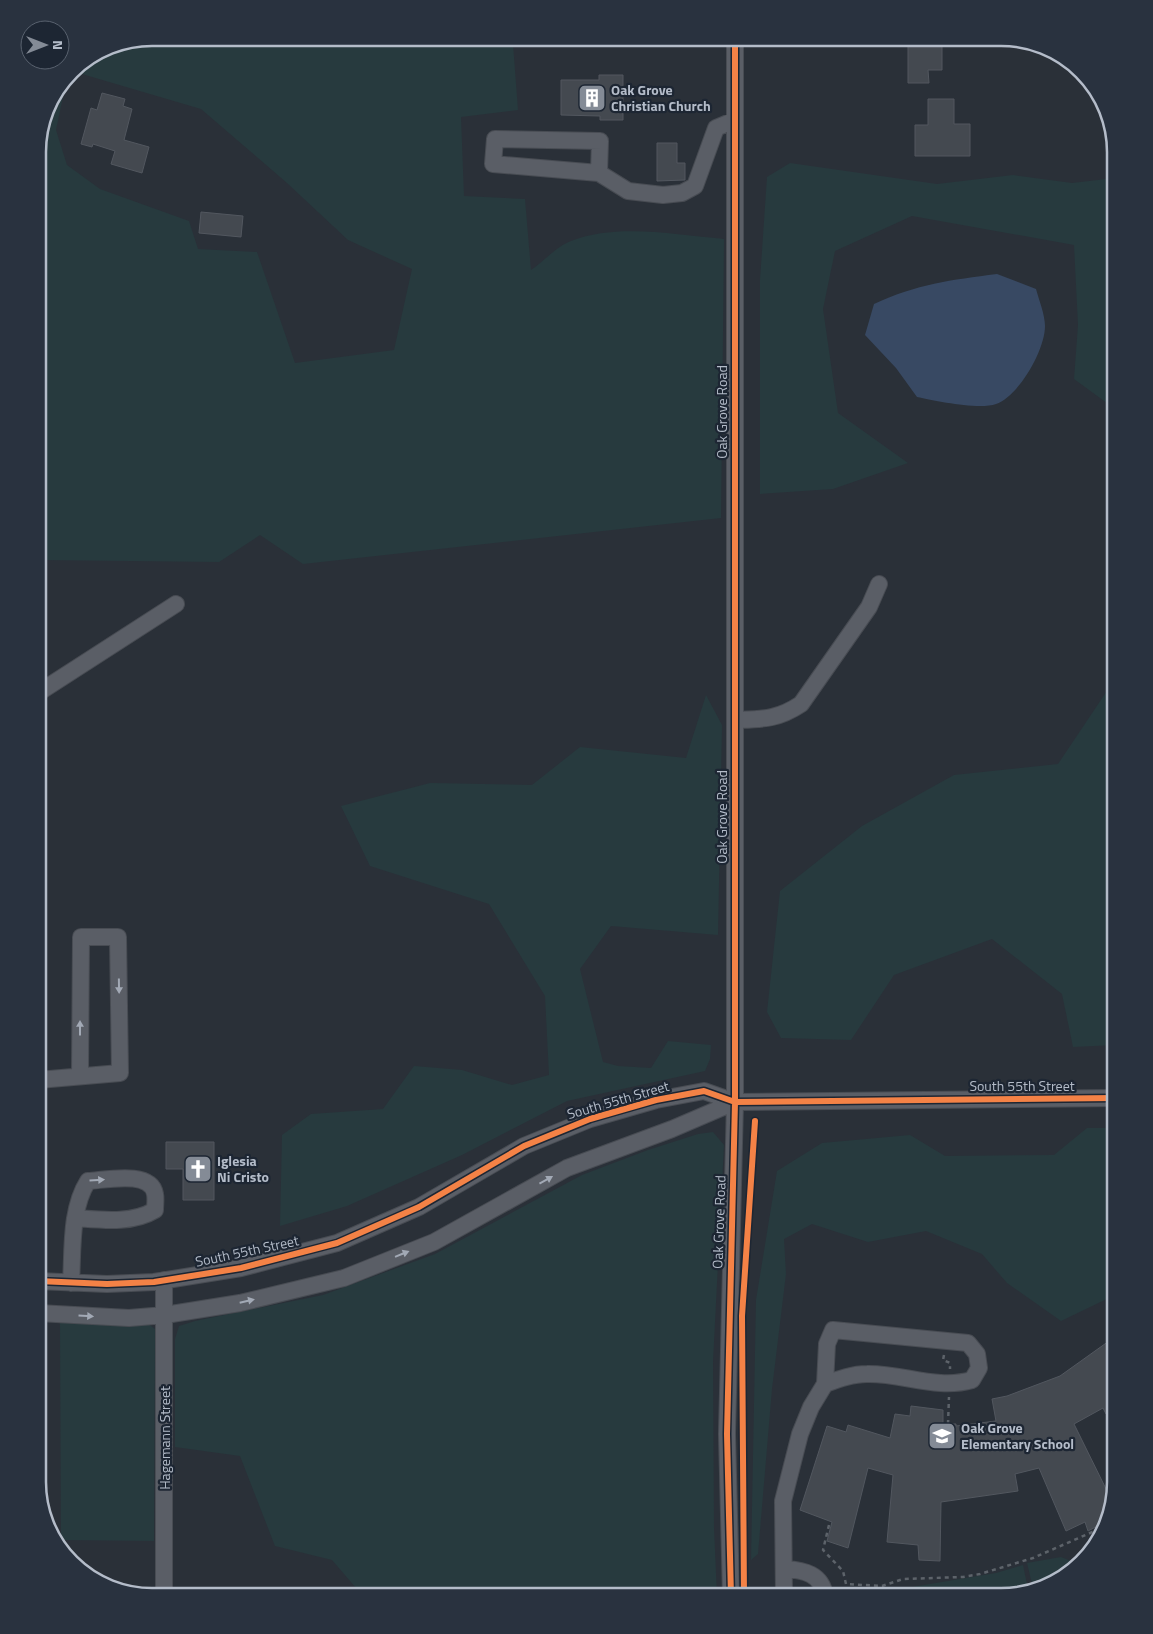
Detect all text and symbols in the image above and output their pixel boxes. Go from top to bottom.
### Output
north arrow [20,20,70,70]
text: N [48,40,69,50]
place label: Oak Grove Christian Church [611,79,711,116]
building icon: Oak Grove Christian Church [577,83,607,113]
street label: Oak Grove Road [711,365,732,459]
street label: Oak Grove Road [711,770,732,864]
one-way arrow [115,978,123,994]
one-way arrow [76,1019,84,1035]
street label: South 55th Street [564,1075,671,1124]
street label: South 55th Street [969,1075,1075,1096]
place label: Iglesia Ni Cristo [217,1150,269,1187]
church icon: Iglesia Ni Cristo [183,1154,213,1184]
one-way arrow [540,1175,553,1184]
street label: Oak Grove Road [706,1175,731,1269]
one-way arrow [89,1176,105,1184]
street label: South 55th Street [193,1229,301,1272]
one-way arrow [395,1250,410,1258]
one-way arrow [240,1297,255,1305]
one-way arrow [78,1313,94,1321]
street label: Hagemann Street [154,1386,175,1490]
place label: Oak Grove Elementary School [961,1417,1074,1454]
school or university icon: Oak Grove Elementary School [927,1421,957,1451]

